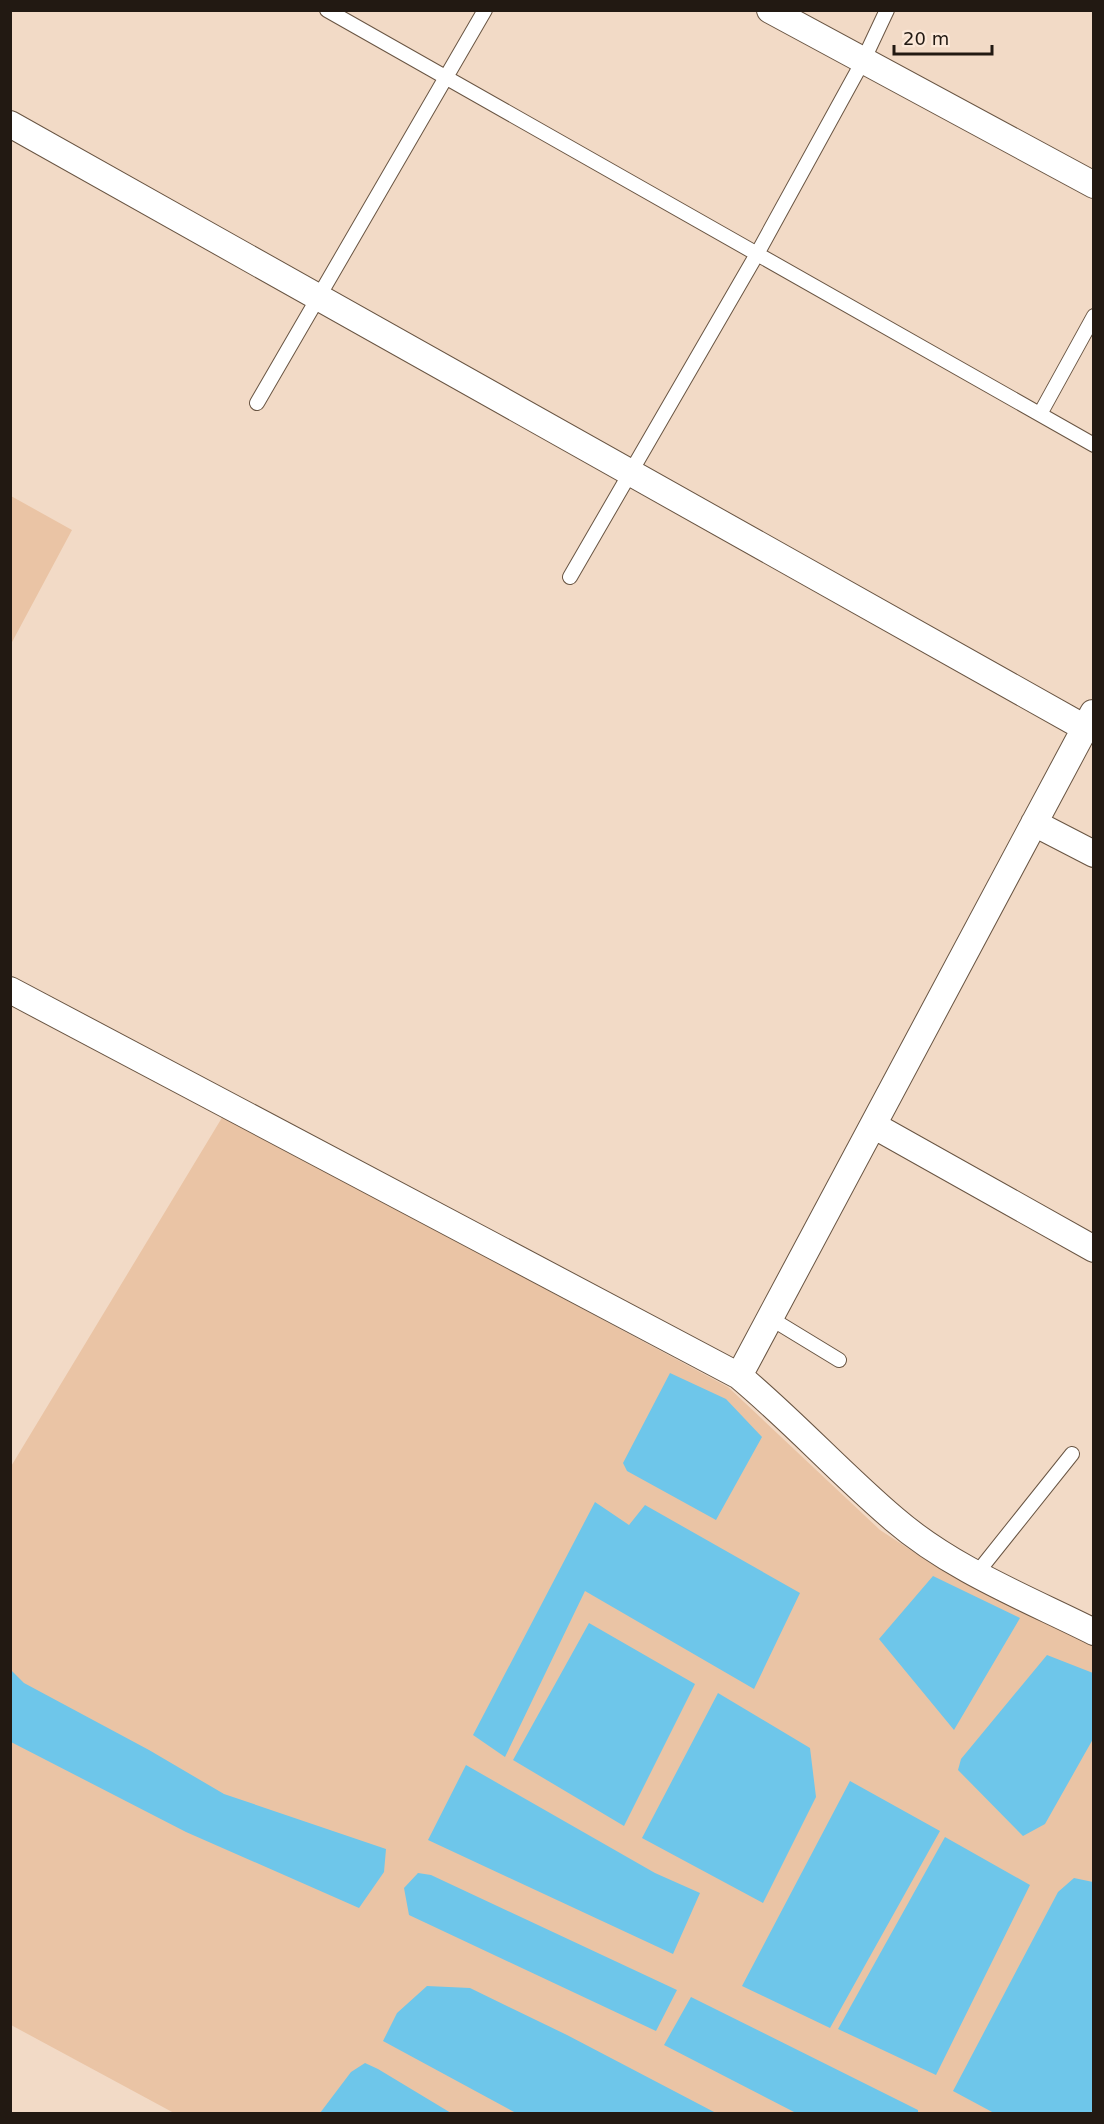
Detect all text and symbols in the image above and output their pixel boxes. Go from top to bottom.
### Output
scale bar [894,18,992,56]
text: 20 m [903,28,949,49]

